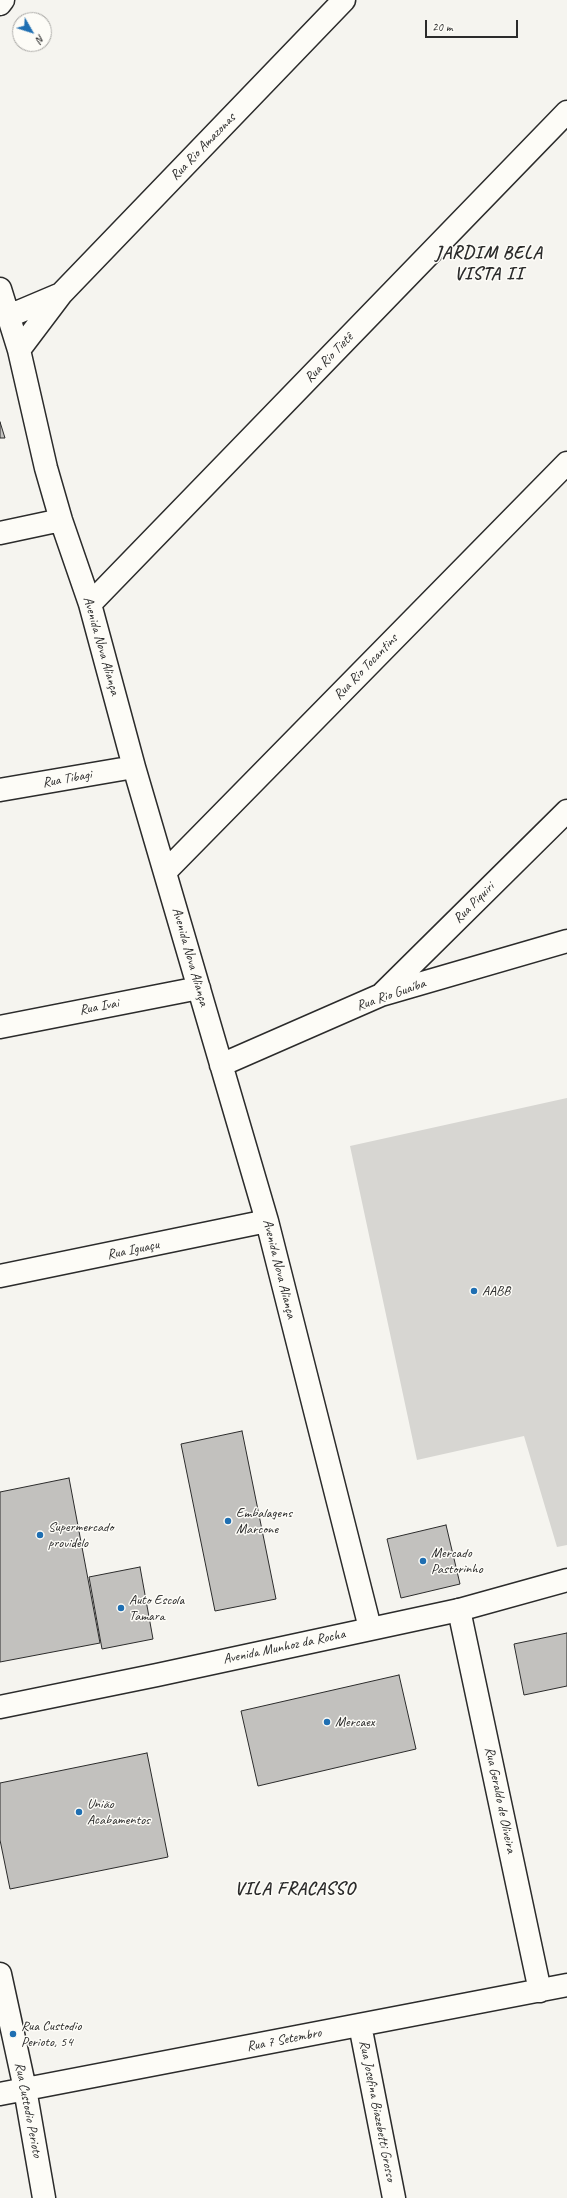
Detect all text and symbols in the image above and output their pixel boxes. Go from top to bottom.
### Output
north arrow [12,12,52,52]
scale bar [427,12,520,38]
text: 20 m [432,19,452,35]
text: N [33,32,48,46]
street label: Rua Rio Amazonas [167,110,239,184]
district label: JARDIM BELA VISTA II [436,242,542,284]
street label: Rua Rio Tietê [301,330,357,386]
street label: Avenida Nova Aliança [79,595,123,697]
street label: Rua Rio Tocantins [330,631,402,703]
street label: Rua Tibagi [41,766,93,792]
street label: Rua Piquiri [450,879,498,927]
street label: Avenida Nova Aliança [168,906,212,1008]
street label: Rua Rio Guaíba [354,975,428,1015]
street label: Rua Ivai [78,995,120,1019]
street label: Avenida Nova Aliança [259,1218,299,1320]
street label: Rua Iguaçu [106,1236,160,1264]
place label: AABB [482,1283,511,1299]
marker: AABB [469,1286,479,1296]
place label: Embalagens Marcone [236,1505,292,1538]
marker: Embalagens Marcone [223,1516,233,1526]
place label: Supermercado providelo [48,1519,113,1552]
marker: Supermercado providelo [35,1530,45,1540]
place label: Mercado Pastorinho [431,1545,483,1578]
marker: Mercado Pastorinho [418,1556,428,1566]
place label: Auto Escola Tamara [129,1592,184,1624]
marker: Auto Escola Tamara [116,1603,126,1613]
street label: Avenida Munhoz da Rocha [221,1626,347,1668]
place label: Mercaex [335,1714,375,1730]
marker: Mercaex [322,1717,332,1727]
street label: Rua Geraldo de Oliveira [481,1745,519,1855]
place label: União Acabamentos [87,1796,150,1828]
marker: União Acabamentos [74,1807,84,1817]
district label: VILA FRACASSO [234,1878,356,1900]
place label: Rua Custodio Perioto, 54 [21,2018,81,2050]
street label: Rua 7 Setembro [245,2025,323,2055]
marker: Rua Custodio Perioto, 54 [8,2029,18,2039]
street label: Rua Josefina Biazebetti Grosso [355,2039,399,2183]
street label: Rua Custodio Perioto [11,2061,45,2159]

